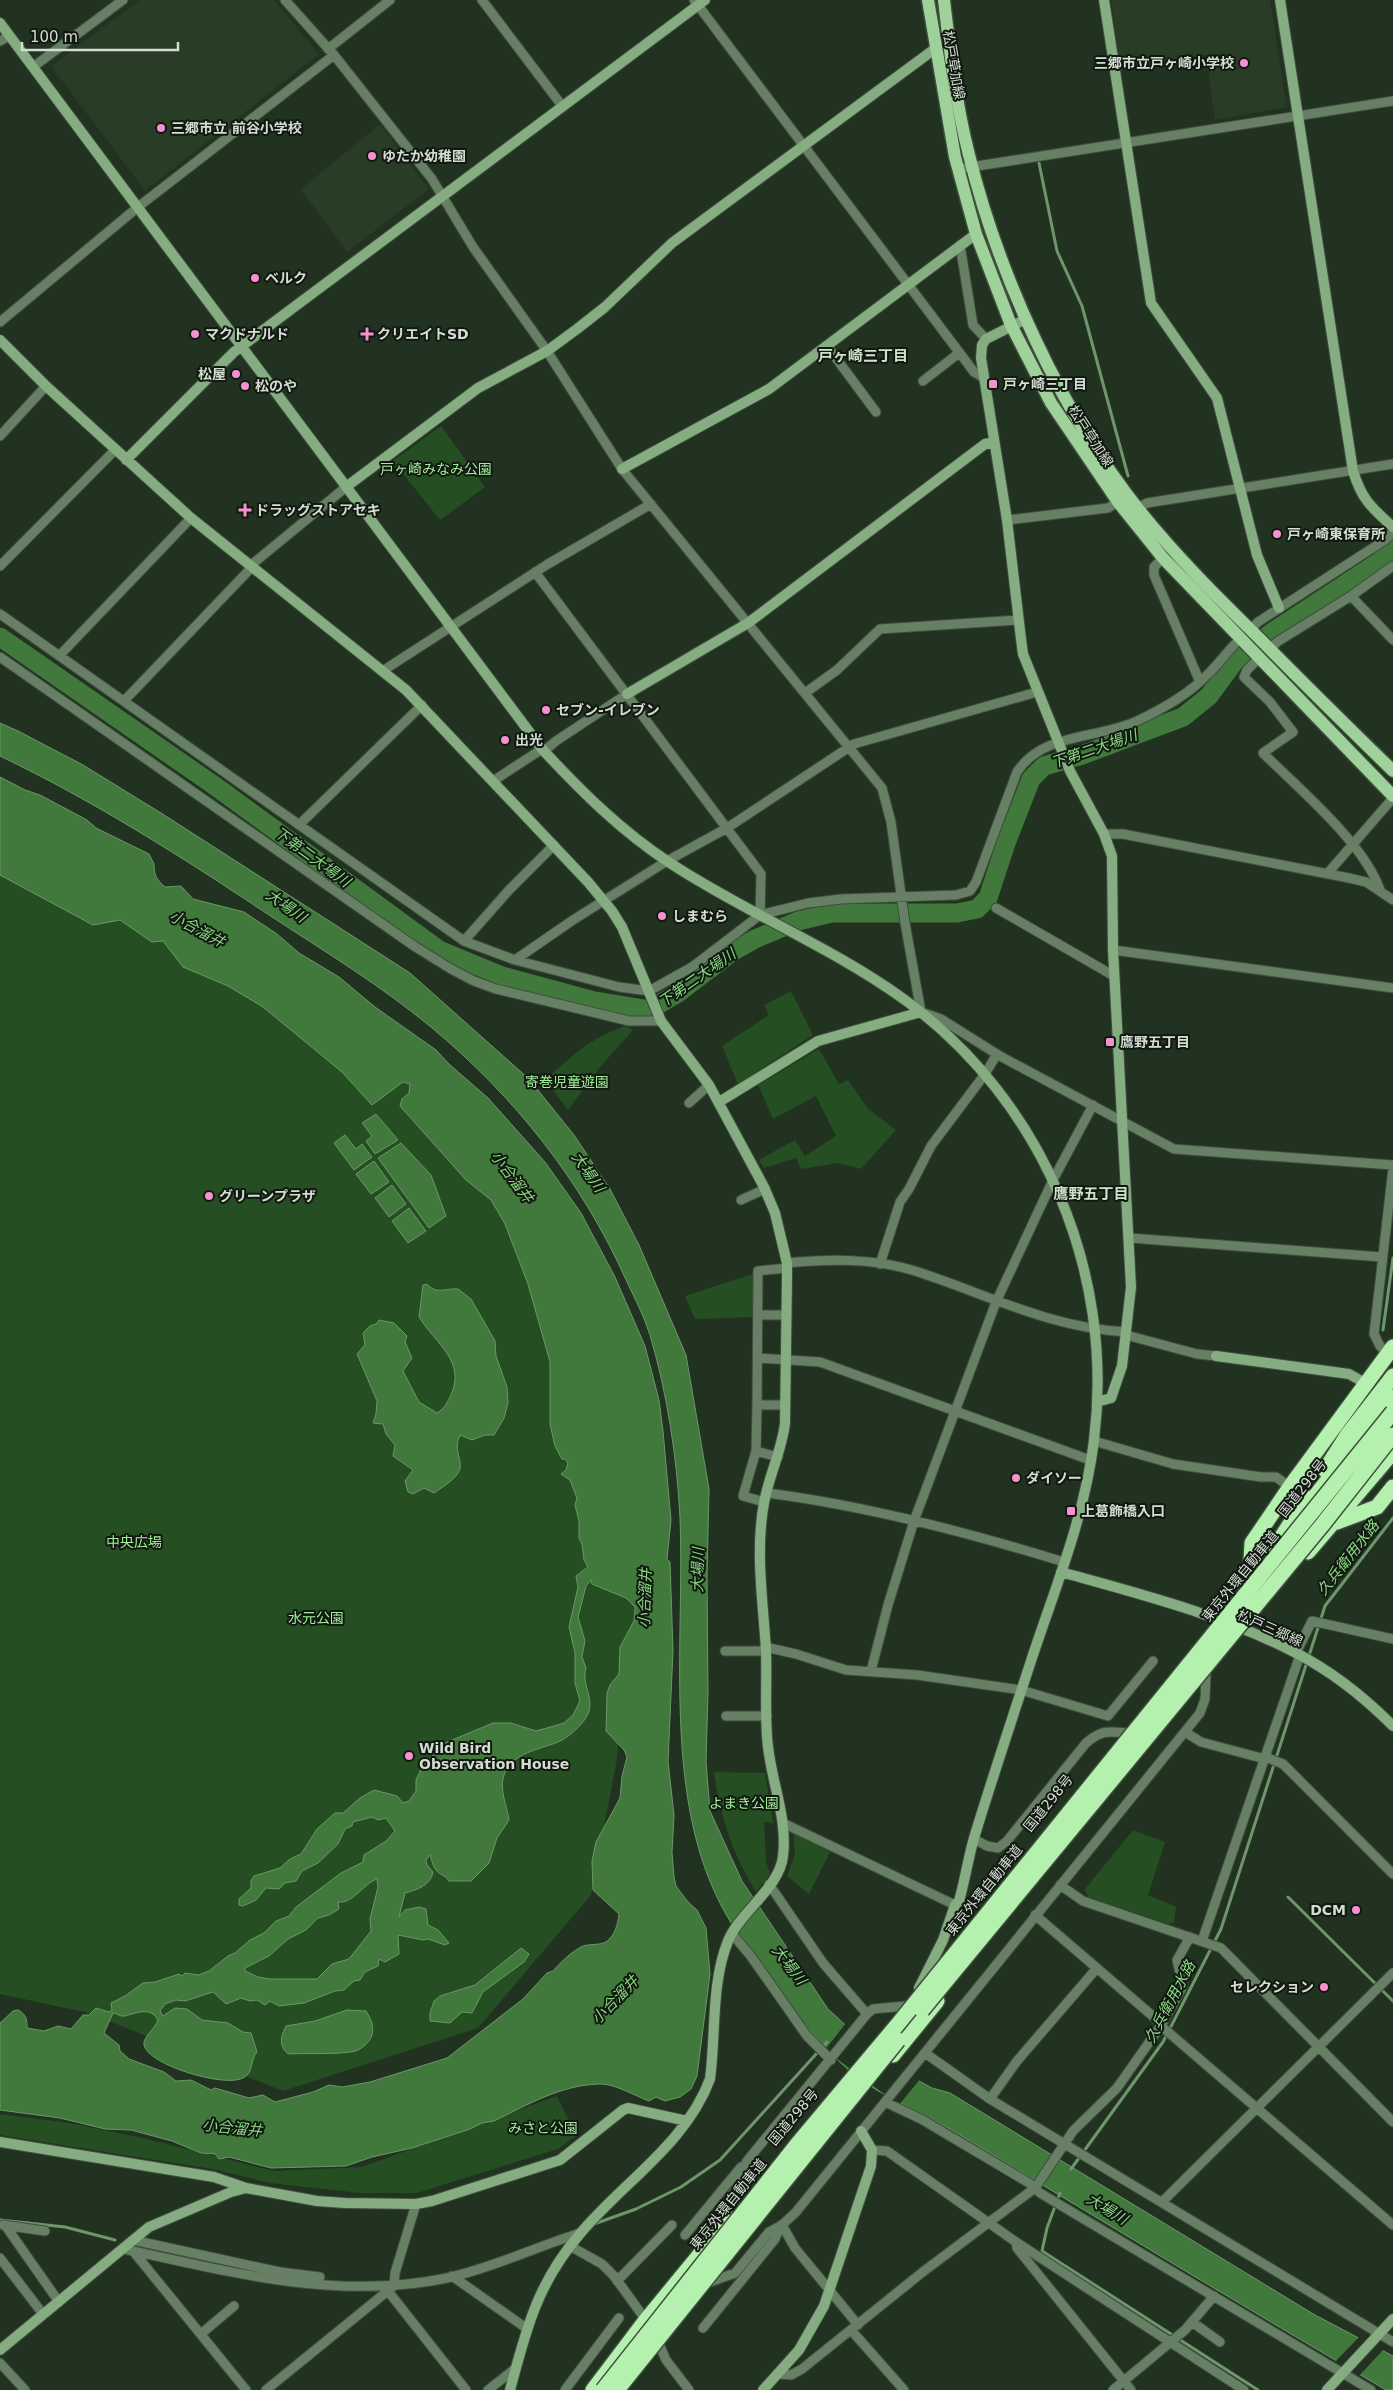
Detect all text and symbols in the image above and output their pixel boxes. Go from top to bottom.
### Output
scale bar [22,20,179,52]
text: 100 m [30,28,78,46]
street label: 松戸草加線 [940,29,968,101]
place label: 三郷市立戸ヶ崎小学校 [1094,55,1234,71]
marker: 三郷市立戸ヶ崎小学校 [1238,57,1250,69]
place label: 三郷市立 前谷小学校 [171,120,302,136]
marker: 三郷市立 前谷小学校 [155,122,167,134]
place label: ゆたか幼稚園 [382,148,466,164]
marker: ゆたか幼稚園 [366,150,378,162]
place label: ベルク [265,270,307,286]
marker: ベルク [249,272,261,284]
place label: マクドナルド [205,326,289,342]
place label: クリエイトSD [377,326,469,342]
marker: マクドナルド [189,328,201,340]
marker: クリエイトSD [361,328,373,340]
district label: 戸ヶ崎三丁目 [818,347,908,365]
place label: 松屋 [198,366,226,382]
marker: 松屋 [230,368,242,380]
place label: 戸ヶ崎三丁目 [1003,376,1087,392]
place label: 松のや [255,378,297,394]
marker: 戸ヶ崎三丁目 [987,378,999,390]
marker: 松のや [239,380,251,392]
street label: 松戸草加線 [1065,402,1117,470]
park label: 戸ヶ崎みなみ公園 [380,461,492,477]
place label: ドラッグストアセキ [255,502,381,518]
marker: ドラッグストアセキ [239,504,251,516]
place label: 戸ヶ崎東保育所 [1287,526,1385,542]
marker: 戸ヶ崎東保育所 [1271,528,1283,540]
place label: セブン-イレブン [556,702,660,718]
marker: セブン-イレブン [540,704,552,716]
water label: 下第二大場川 [1049,725,1141,772]
place label: 出光 [515,732,543,748]
marker: 出光 [499,734,511,746]
water label: 下第二大場川 [270,823,355,892]
water label: 大場川 [262,886,311,927]
water label: 小合溜井 [166,907,229,952]
place label: しまむら [672,908,728,924]
marker: しまむら [656,910,668,922]
water label: 下第二大場川 [655,944,741,1011]
place label: 鷹野五丁目 [1120,1034,1190,1050]
marker: 鷹野五丁目 [1104,1036,1116,1048]
park label: 寄巻児童遊園 [525,1074,609,1090]
water label: 小合溜井 [487,1148,538,1208]
water label: 大場川 [568,1148,609,1197]
district label: 鷹野五丁目 [1053,1185,1129,1203]
place label: グリーンプラザ [219,1188,316,1204]
marker: グリーンプラザ [203,1190,215,1202]
street label: 国道298号 [1275,1456,1329,1520]
place label: ダイソー [1026,1470,1082,1486]
marker: ダイソー [1010,1472,1022,1484]
place label: 上葛飾橋入口 [1081,1503,1165,1519]
marker: 上葛飾橋入口 [1065,1505,1077,1517]
water label: 久兵衛用水路 [1313,1515,1384,1599]
street label: 東京外環自動車道 [1199,1527,1281,1625]
park label: 中央広場 [106,1534,162,1550]
water label: 大場川 [689,1545,707,1593]
water label: 小合溜井 [635,1566,655,1628]
street label: 松戸三郷線 [1235,1606,1305,1650]
park label: 水元公園 [288,1610,344,1626]
place label: Wild Bird Observation House [419,1740,569,1772]
marker: Wild Bird Observation House [403,1750,415,1762]
street label: 国道298号 [1020,1771,1076,1835]
park label: よまき公園 [709,1795,779,1811]
street label: 東京外環自動車道 [943,1841,1025,1939]
place label: DCM [1310,1902,1346,1918]
marker: DCM [1350,1904,1362,1916]
water label: 大場川 [768,1942,811,1990]
water label: 久兵衛用水路 [1141,1956,1200,2046]
water label: 小合溜井 [588,1971,644,2028]
place label: セレクション [1230,1979,1314,1995]
marker: セレクション [1318,1981,1330,1993]
street label: 国道298号 [765,2086,821,2148]
water label: 小合溜井 [201,2116,265,2140]
park label: みさと公園 [508,2120,578,2136]
street label: 東京外環自動車道 [687,2155,769,2253]
water label: 大場川 [1083,2190,1133,2229]

